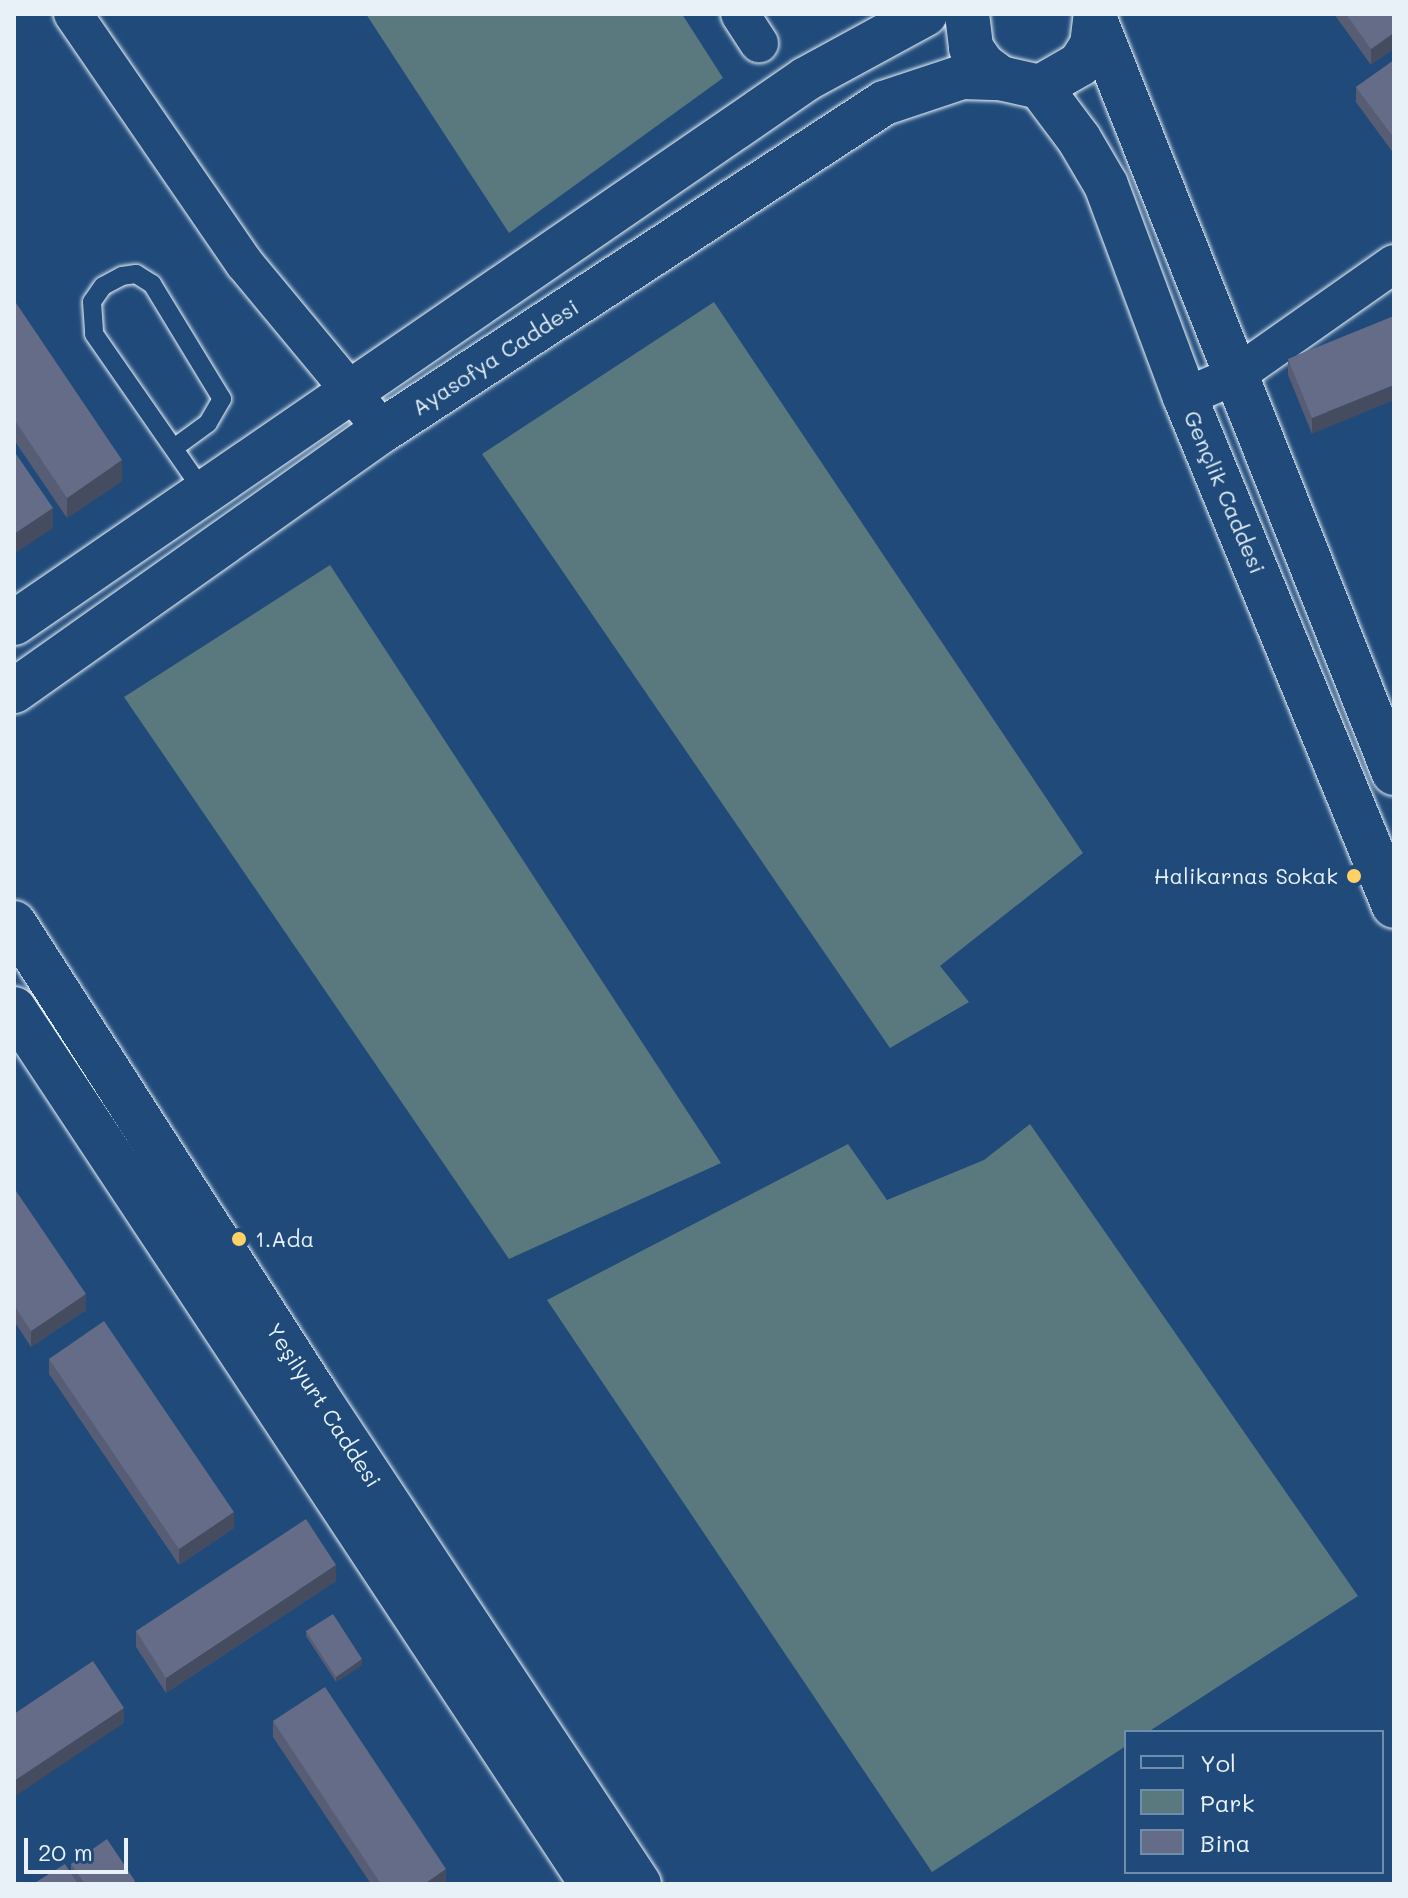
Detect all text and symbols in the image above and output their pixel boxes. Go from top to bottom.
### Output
street label: Ayasofya Caddesi [407,293,583,421]
street label: Gençlik Caddesi [1179,407,1271,577]
place label: Halikarnas Sokak [1154,863,1338,889]
marker: Halikarnas Sokak [1345,867,1363,885]
place label: 1.Ada [255,1226,314,1252]
marker: 1.Ada [230,1230,248,1248]
street label: Yeşilyurt Caddesi [261,1318,387,1492]
legend [1124,1730,1384,1874]
text: Yol [1200,1747,1236,1778]
text: Park [1200,1787,1254,1818]
scale bar [28,1822,132,1872]
text: Bina [1200,1827,1251,1858]
text: 20 m [38,1836,93,1867]

